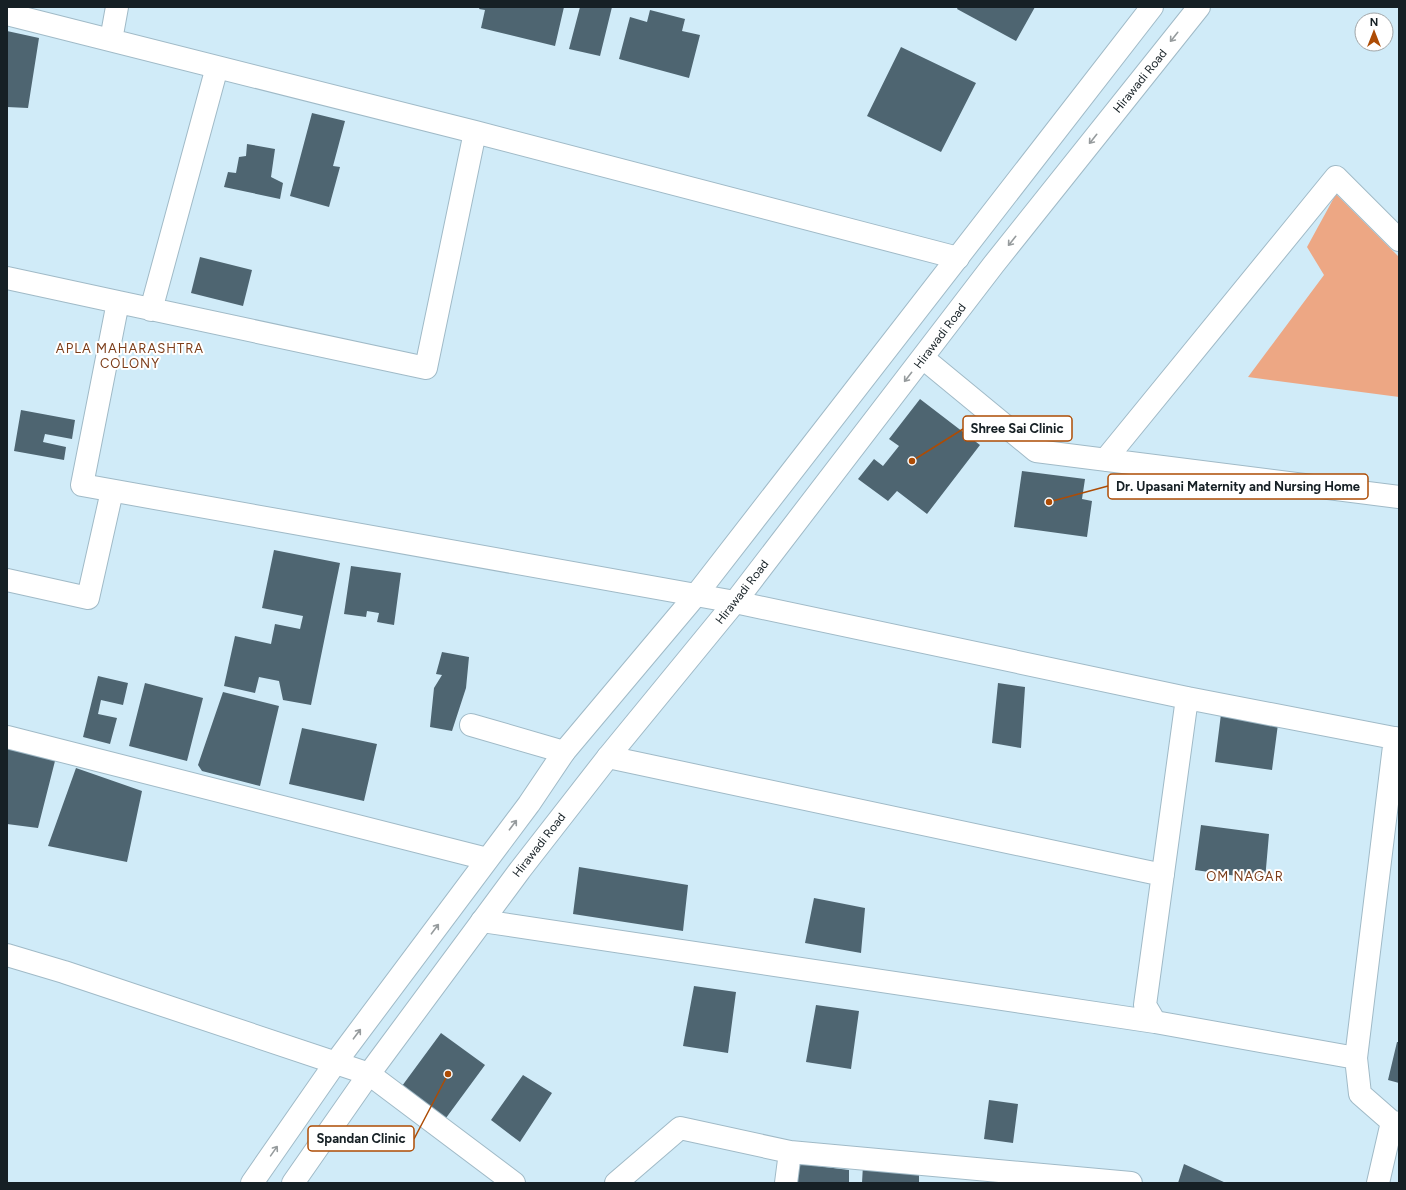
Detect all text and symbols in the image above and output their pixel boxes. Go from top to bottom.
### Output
north arrow [1354,12,1394,52]
text: N [1370,16,1378,29]
one-way arrow [1170,32,1179,43]
street label: Hirawadi Road [1110,46,1170,116]
one-way arrow [1089,134,1098,145]
one-way arrow [1008,235,1017,246]
street label: Hirawadi Road [911,301,969,371]
district label: APLA MAHARASHTRA COLONY [56,341,204,371]
one-way arrow [903,372,912,383]
callout: Shree Sai Clinic [963,416,1072,441]
text: Shree Sai Clinic [971,421,1063,436]
callout: Dr. Upasani Maternity and Nursing Home [1108,474,1368,499]
text: Dr. Upasani Maternity and Nursing Home [1116,479,1360,494]
street label: Hirawadi Road [713,557,771,627]
street label: Hirawadi Road [510,810,568,880]
one-way arrow [509,820,517,831]
district label: OM NAGAR [1206,869,1284,884]
one-way arrow [431,924,439,935]
one-way arrow [353,1028,362,1039]
callout: Spandan Clinic [308,1126,414,1151]
text: Spandan Clinic [316,1131,406,1146]
one-way arrow [270,1146,278,1157]

